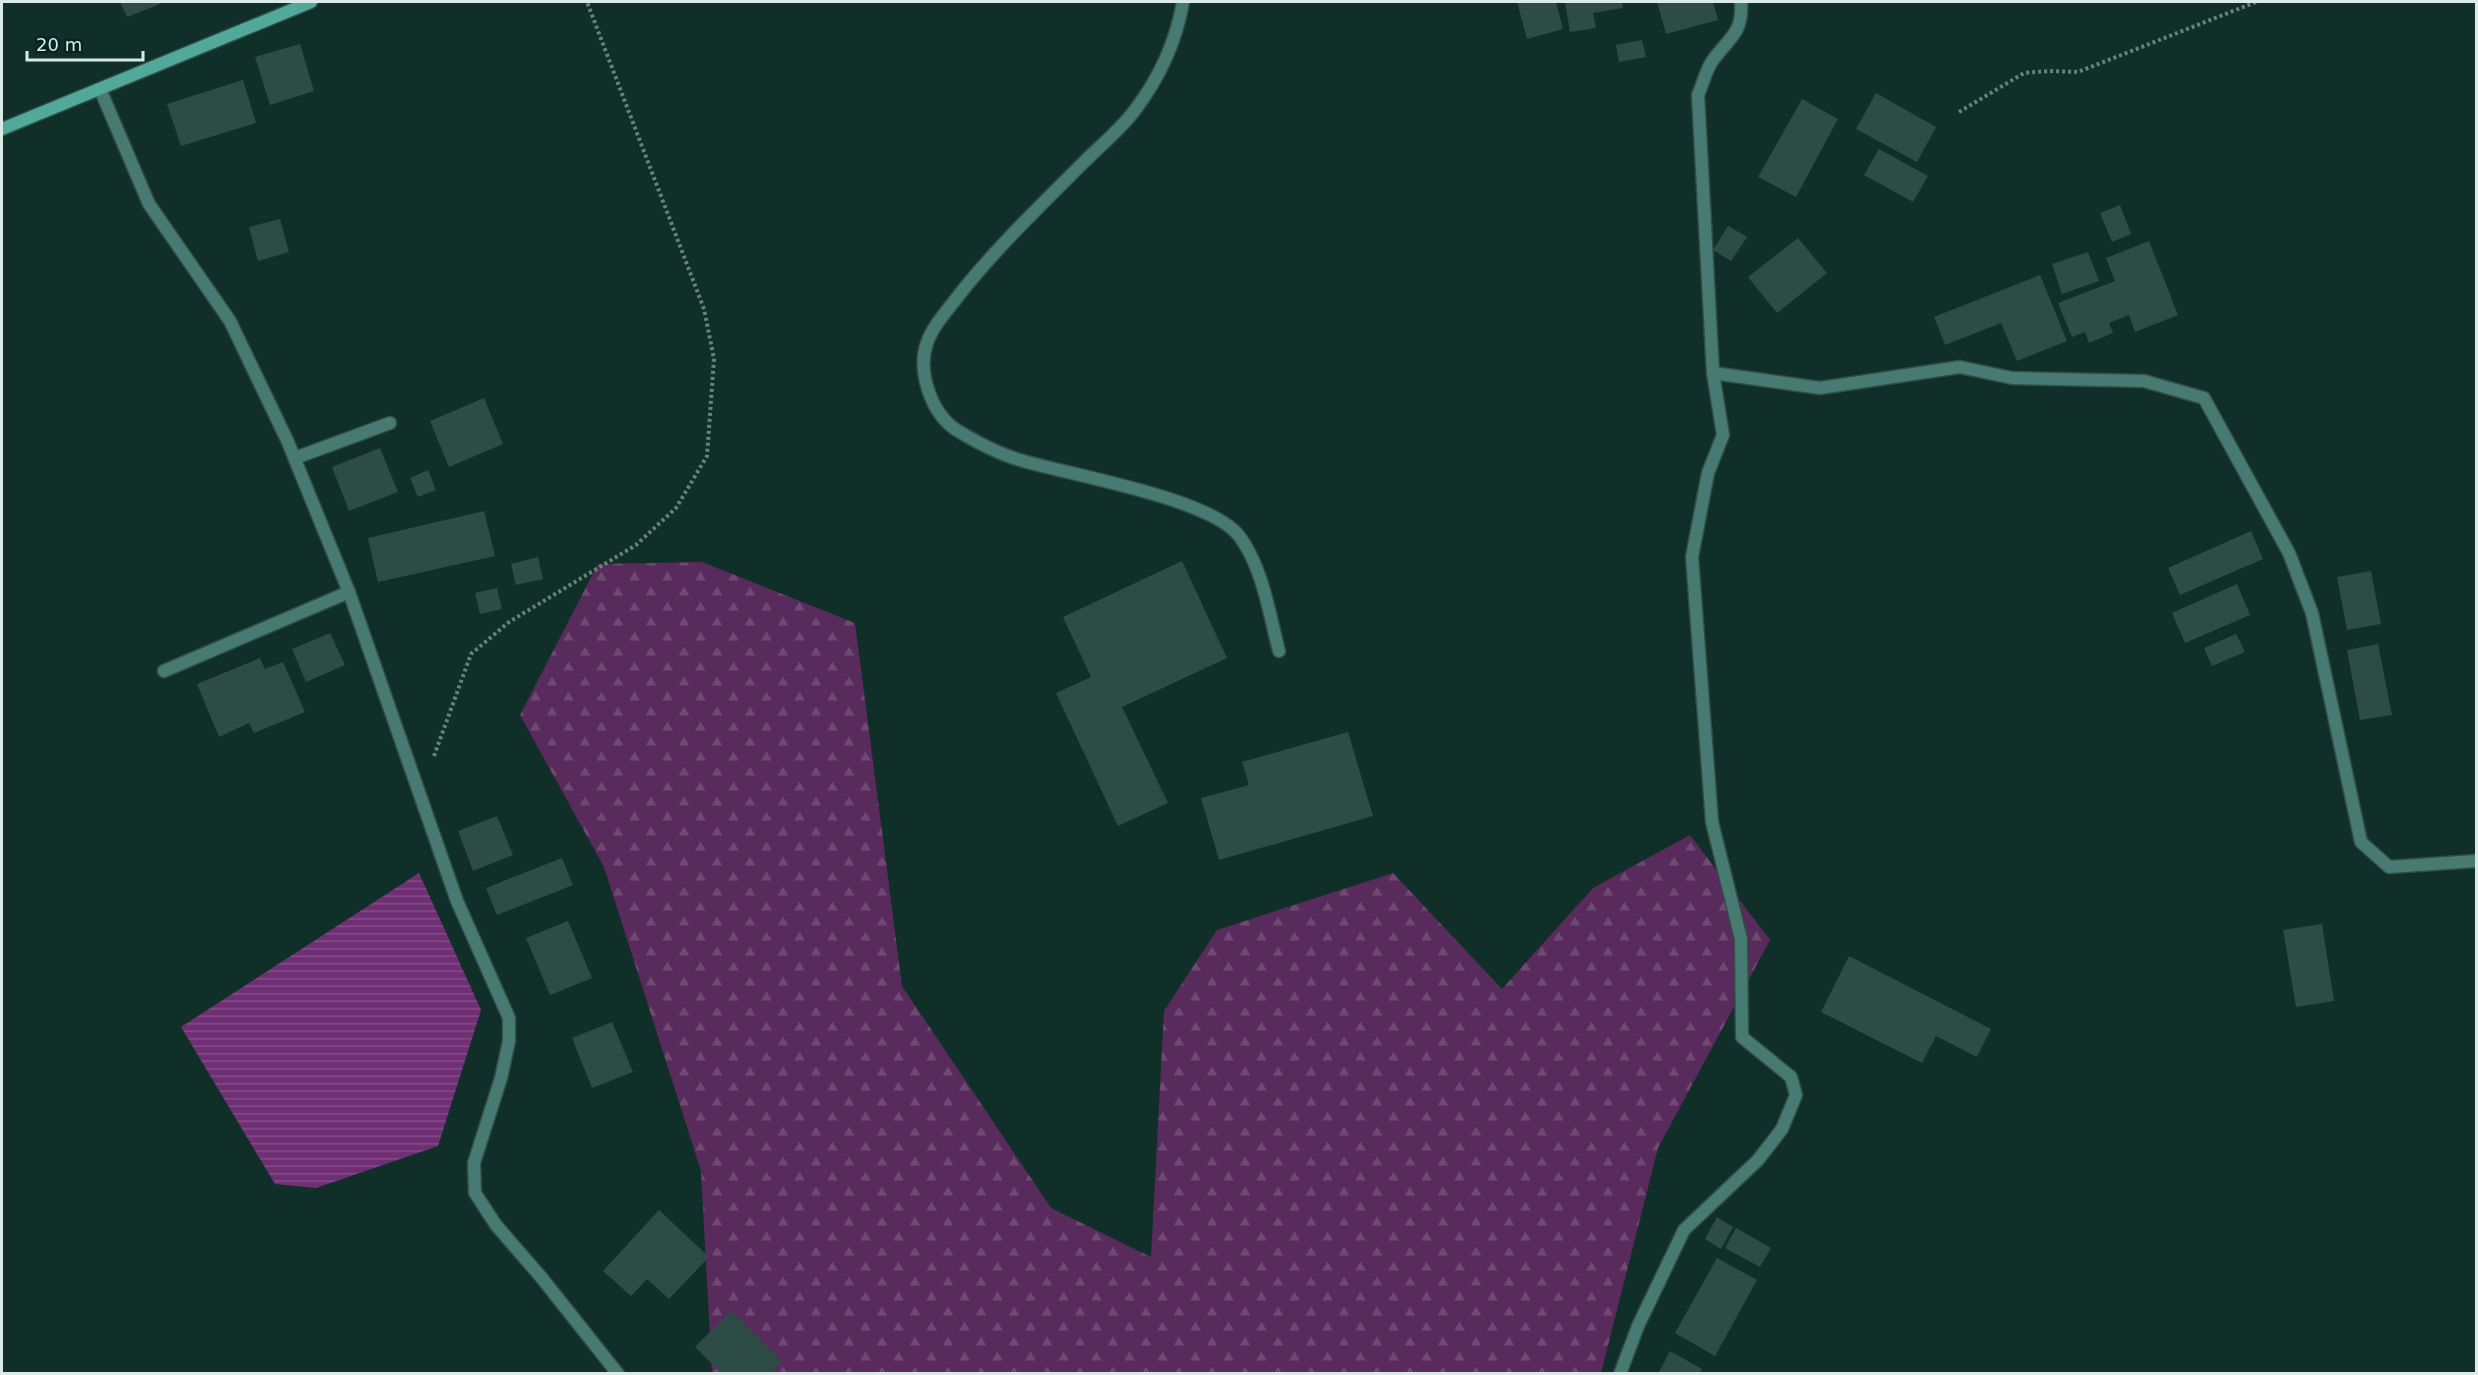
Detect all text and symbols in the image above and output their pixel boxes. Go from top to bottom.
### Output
scale bar [27,24,142,62]
text: 20 m [36,34,82,55]

